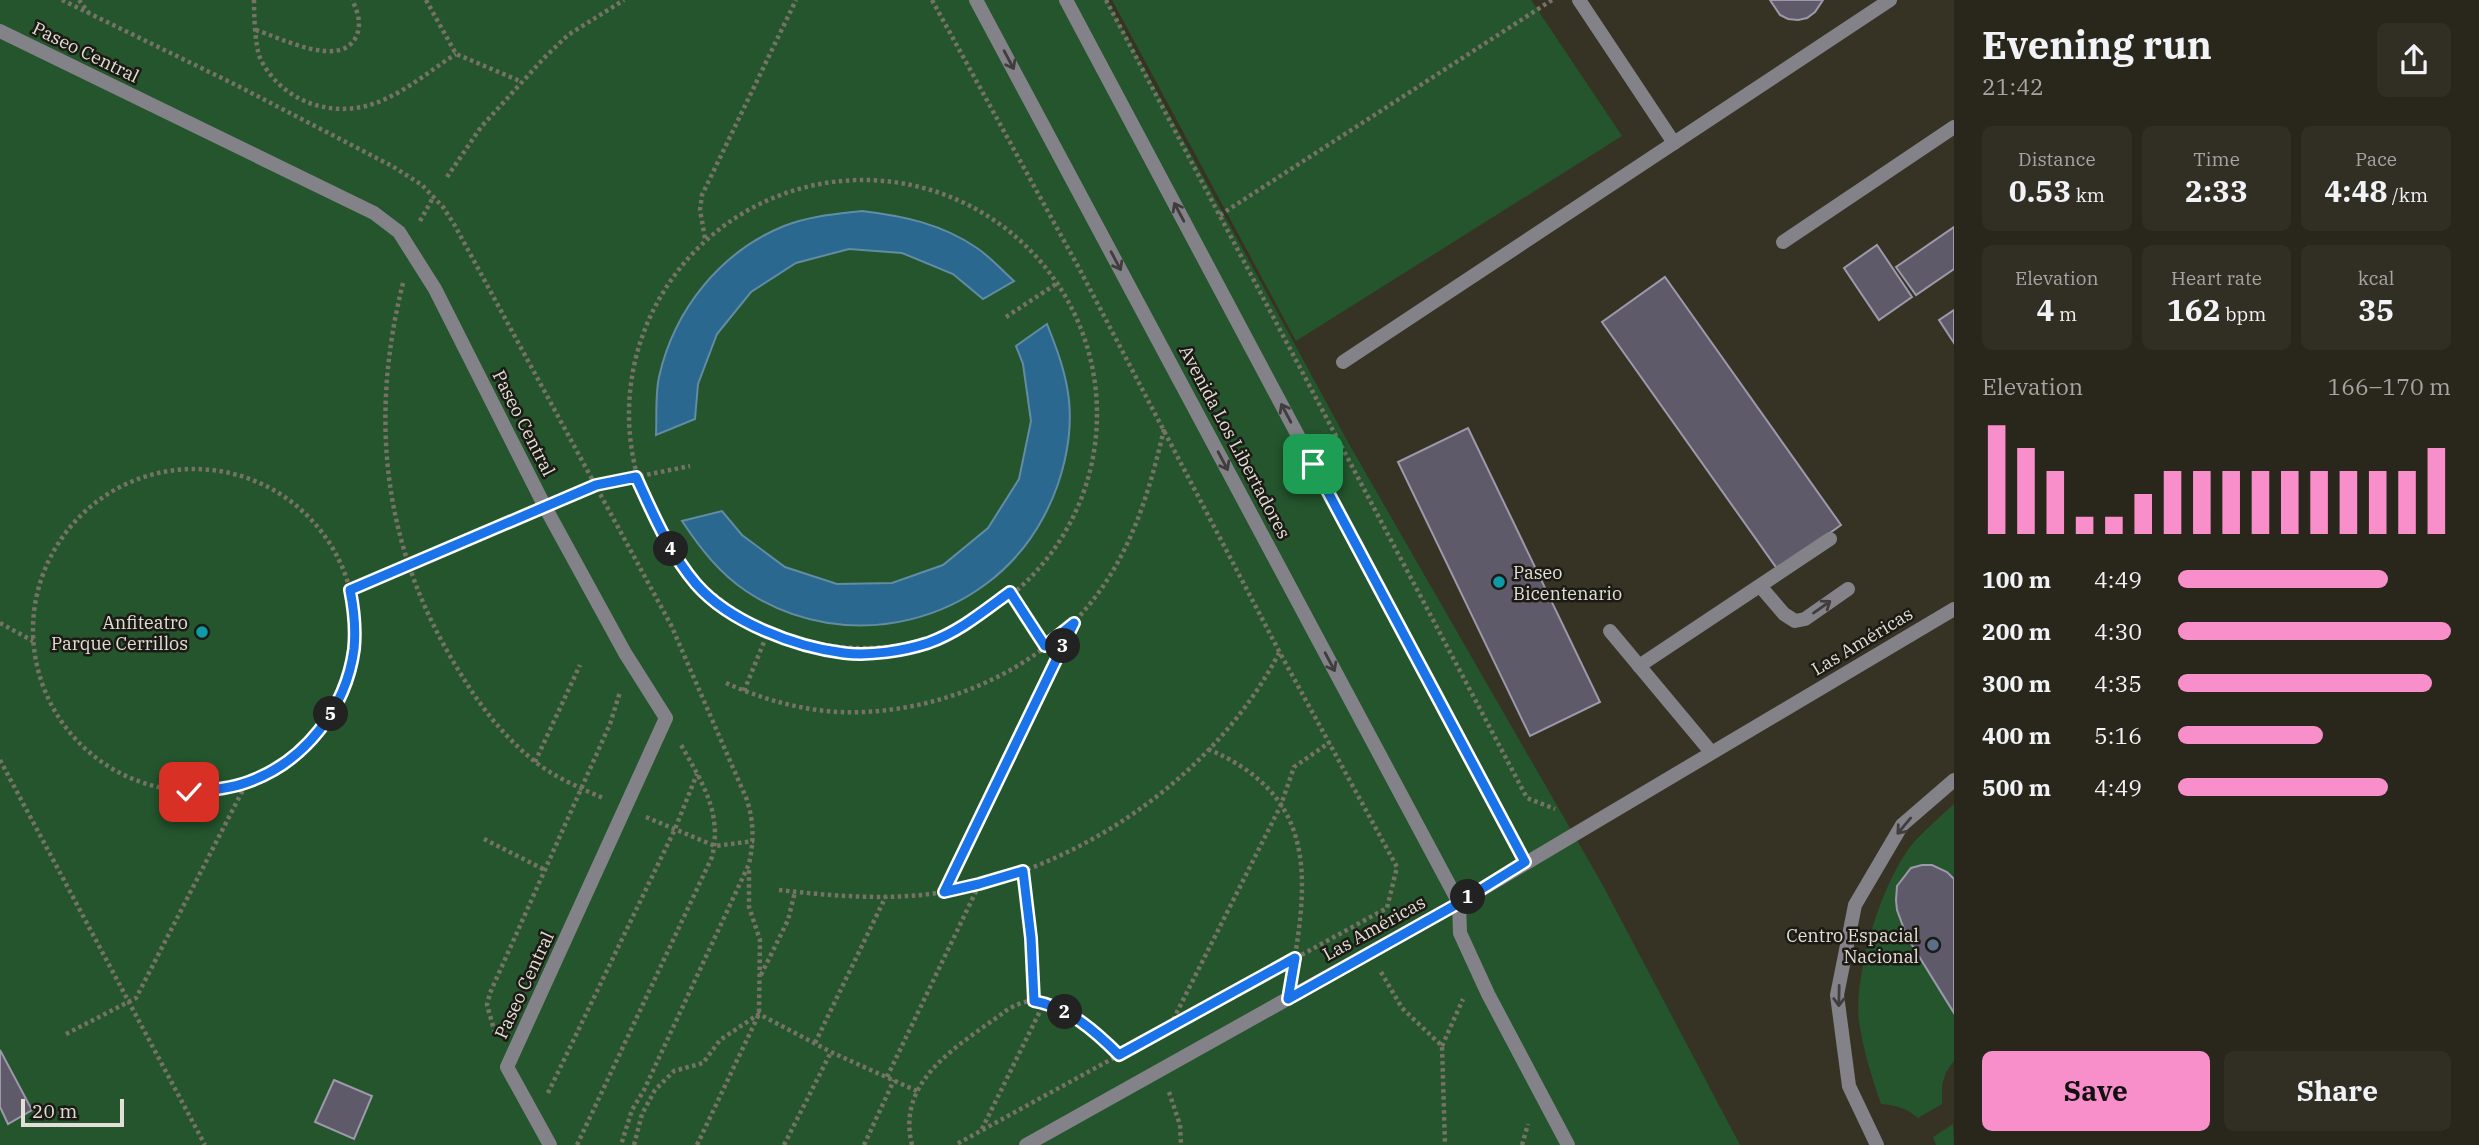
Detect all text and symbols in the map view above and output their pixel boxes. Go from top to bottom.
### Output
street label: Paseo Central [29,16,143,88]
text: Evening run [1982,20,2212,69]
button: share [2377,23,2451,97]
one-way arrow [1002,49,1016,70]
text: 21:42 [1982,71,2044,101]
text: Distance [2018,147,2096,171]
text: Time [2193,147,2240,171]
text: Pace [2355,147,2397,171]
text: 0.53 [2009,171,2071,210]
text: 2:33 [2185,171,2248,210]
text: 4:48 [2324,171,2387,210]
text: km [2071,183,2105,207]
text: /km [2387,183,2428,207]
one-way arrow [1172,202,1185,223]
one-way arrow [1109,250,1123,270]
text: Elevation [2015,266,2099,290]
text: Heart rate [2171,266,2262,290]
text: kcal [2358,266,2394,290]
text: 4 [2037,290,2055,329]
text: 162 [2167,290,2221,329]
text: 35 [2358,290,2394,329]
text: m [2055,302,2077,326]
text: bpm [2221,302,2266,326]
street label: Avenida Los Libertadores [1174,341,1296,543]
street label: Paseo Central [487,366,561,480]
text: Elevation [1982,371,2083,401]
text: 166–170 m [2327,371,2451,401]
one-way arrow [1278,403,1292,424]
pin [1283,434,1343,494]
icon: arrive [1294,445,1332,483]
one-way arrow [1216,451,1230,471]
pin: 4 [654,532,688,566]
text: 4 [665,536,676,560]
place label: Paseo Bicentenario [1513,561,1622,605]
text: 100 m [1982,564,2051,594]
text: 4:49 [2094,564,2142,594]
marker: Paseo Bicentenario [1491,574,1507,590]
one-way arrow [1812,600,1831,614]
street label: Las Américas [1807,602,1917,680]
place label: Anfiteatro Parque Cerrillos [51,611,188,655]
text: 200 m [1982,616,2051,646]
text: 4:30 [2094,616,2142,646]
marker: Anfiteatro Parque Cerrillos [194,624,210,640]
pin: 3 [1046,628,1080,664]
text: 3 [1057,633,1068,657]
one-way arrow [1324,651,1337,672]
text: 300 m [1982,668,2051,698]
text: 4:35 [2094,668,2142,698]
pin: 5 [314,696,348,732]
text: 5 [325,701,336,725]
text: 400 m [1982,720,2051,750]
text: 5:16 [2094,720,2142,750]
pin [159,762,219,822]
text: 500 m [1982,772,2051,802]
text: 4:49 [2094,772,2142,802]
icon: check [170,773,208,811]
one-way arrow [1896,817,1912,835]
pin: 1 [1450,880,1486,914]
text: 1 [1462,884,1473,908]
street label: Las Américas [1319,890,1429,966]
place label: Centro Espacial Nacional [1786,924,1919,968]
street label: Paseo Central [489,928,559,1042]
marker: Centro Espacial Nacional [1925,937,1941,953]
one-way arrow [1832,984,1846,1007]
pin: 2 [1048,995,1082,1030]
text: 2 [1059,999,1070,1023]
button: Save [1982,1051,2210,1131]
button: Share [2224,1051,2451,1131]
scale bar [21,1096,124,1128]
text: 20 m [32,1099,77,1123]

